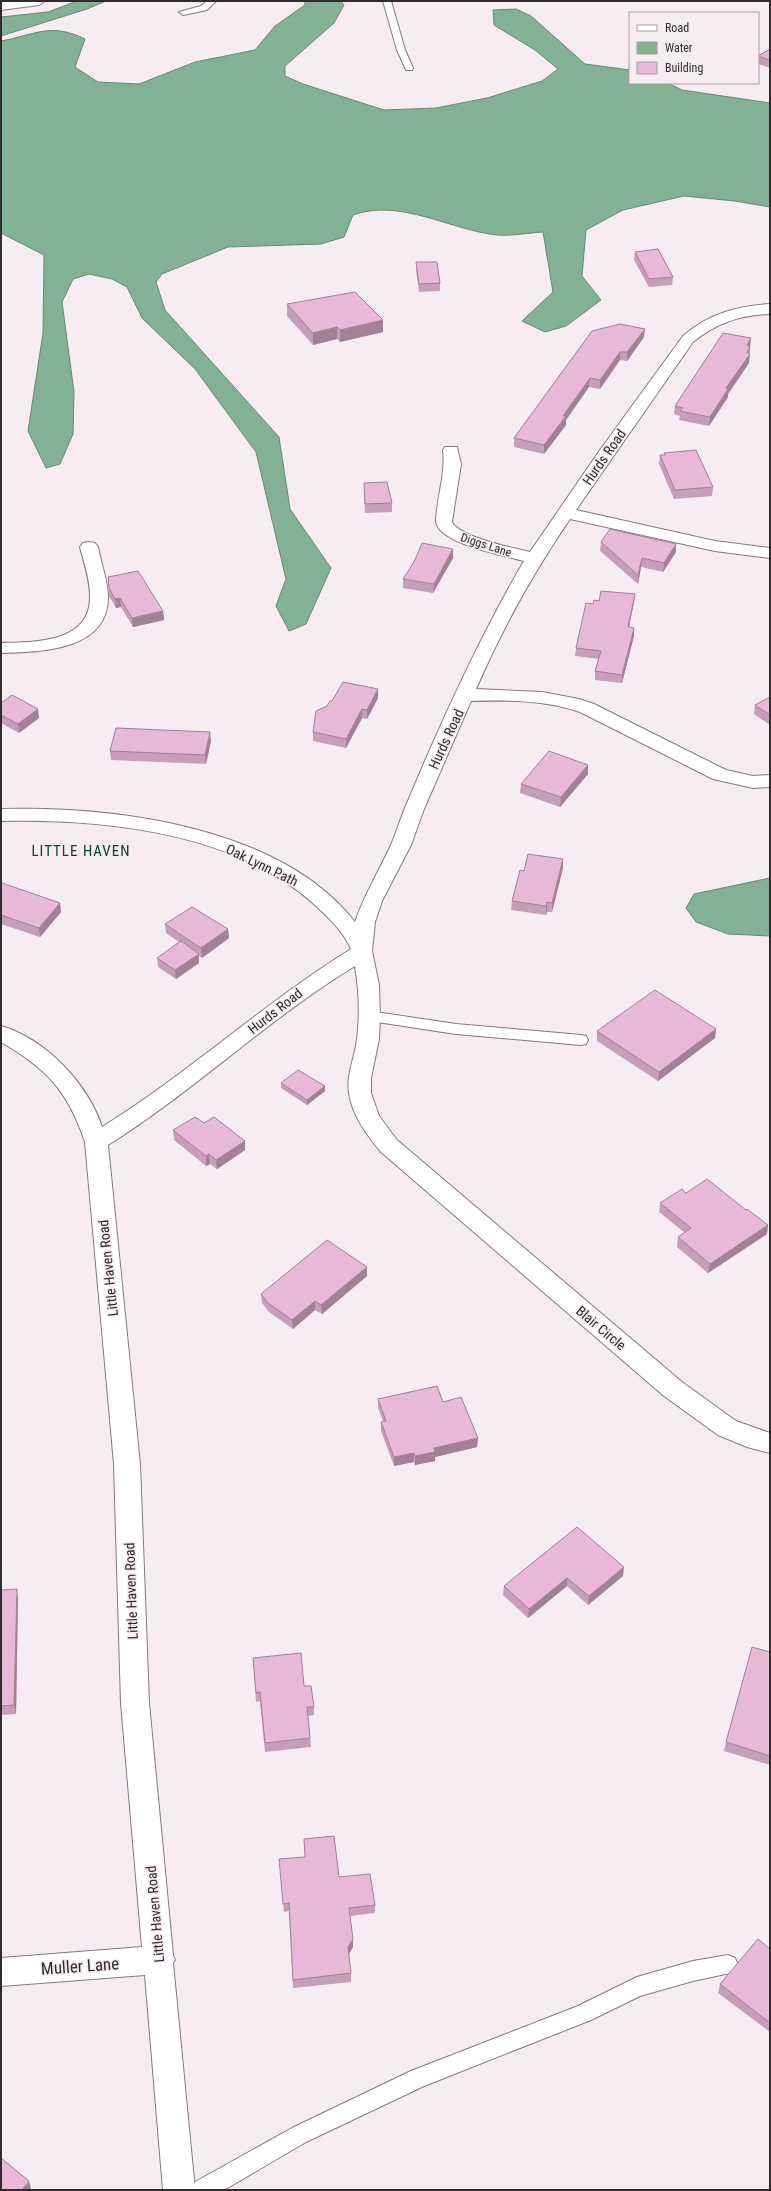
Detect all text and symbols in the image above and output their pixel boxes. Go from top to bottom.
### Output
legend [629,12,759,84]
text: Road [665,21,689,35]
text: Water [665,41,693,55]
text: Building [665,61,703,75]
street label: Hurds Road [579,426,629,488]
street label: Diggs Lane [459,530,514,560]
street label: Hurds Road [425,707,467,771]
street label: Oak Lynn Path [223,841,301,889]
district label: LITTLE HAVEN [31,842,131,860]
street label: Hurds Road [245,985,305,1037]
street label: Little Haven Road [95,1219,121,1317]
street label: Blair Circle [573,1303,629,1354]
street label: Little Haven Road [121,1542,141,1640]
street label: Little Haven Road [143,1865,167,1963]
street label: Muller Lane [40,1953,120,1979]

